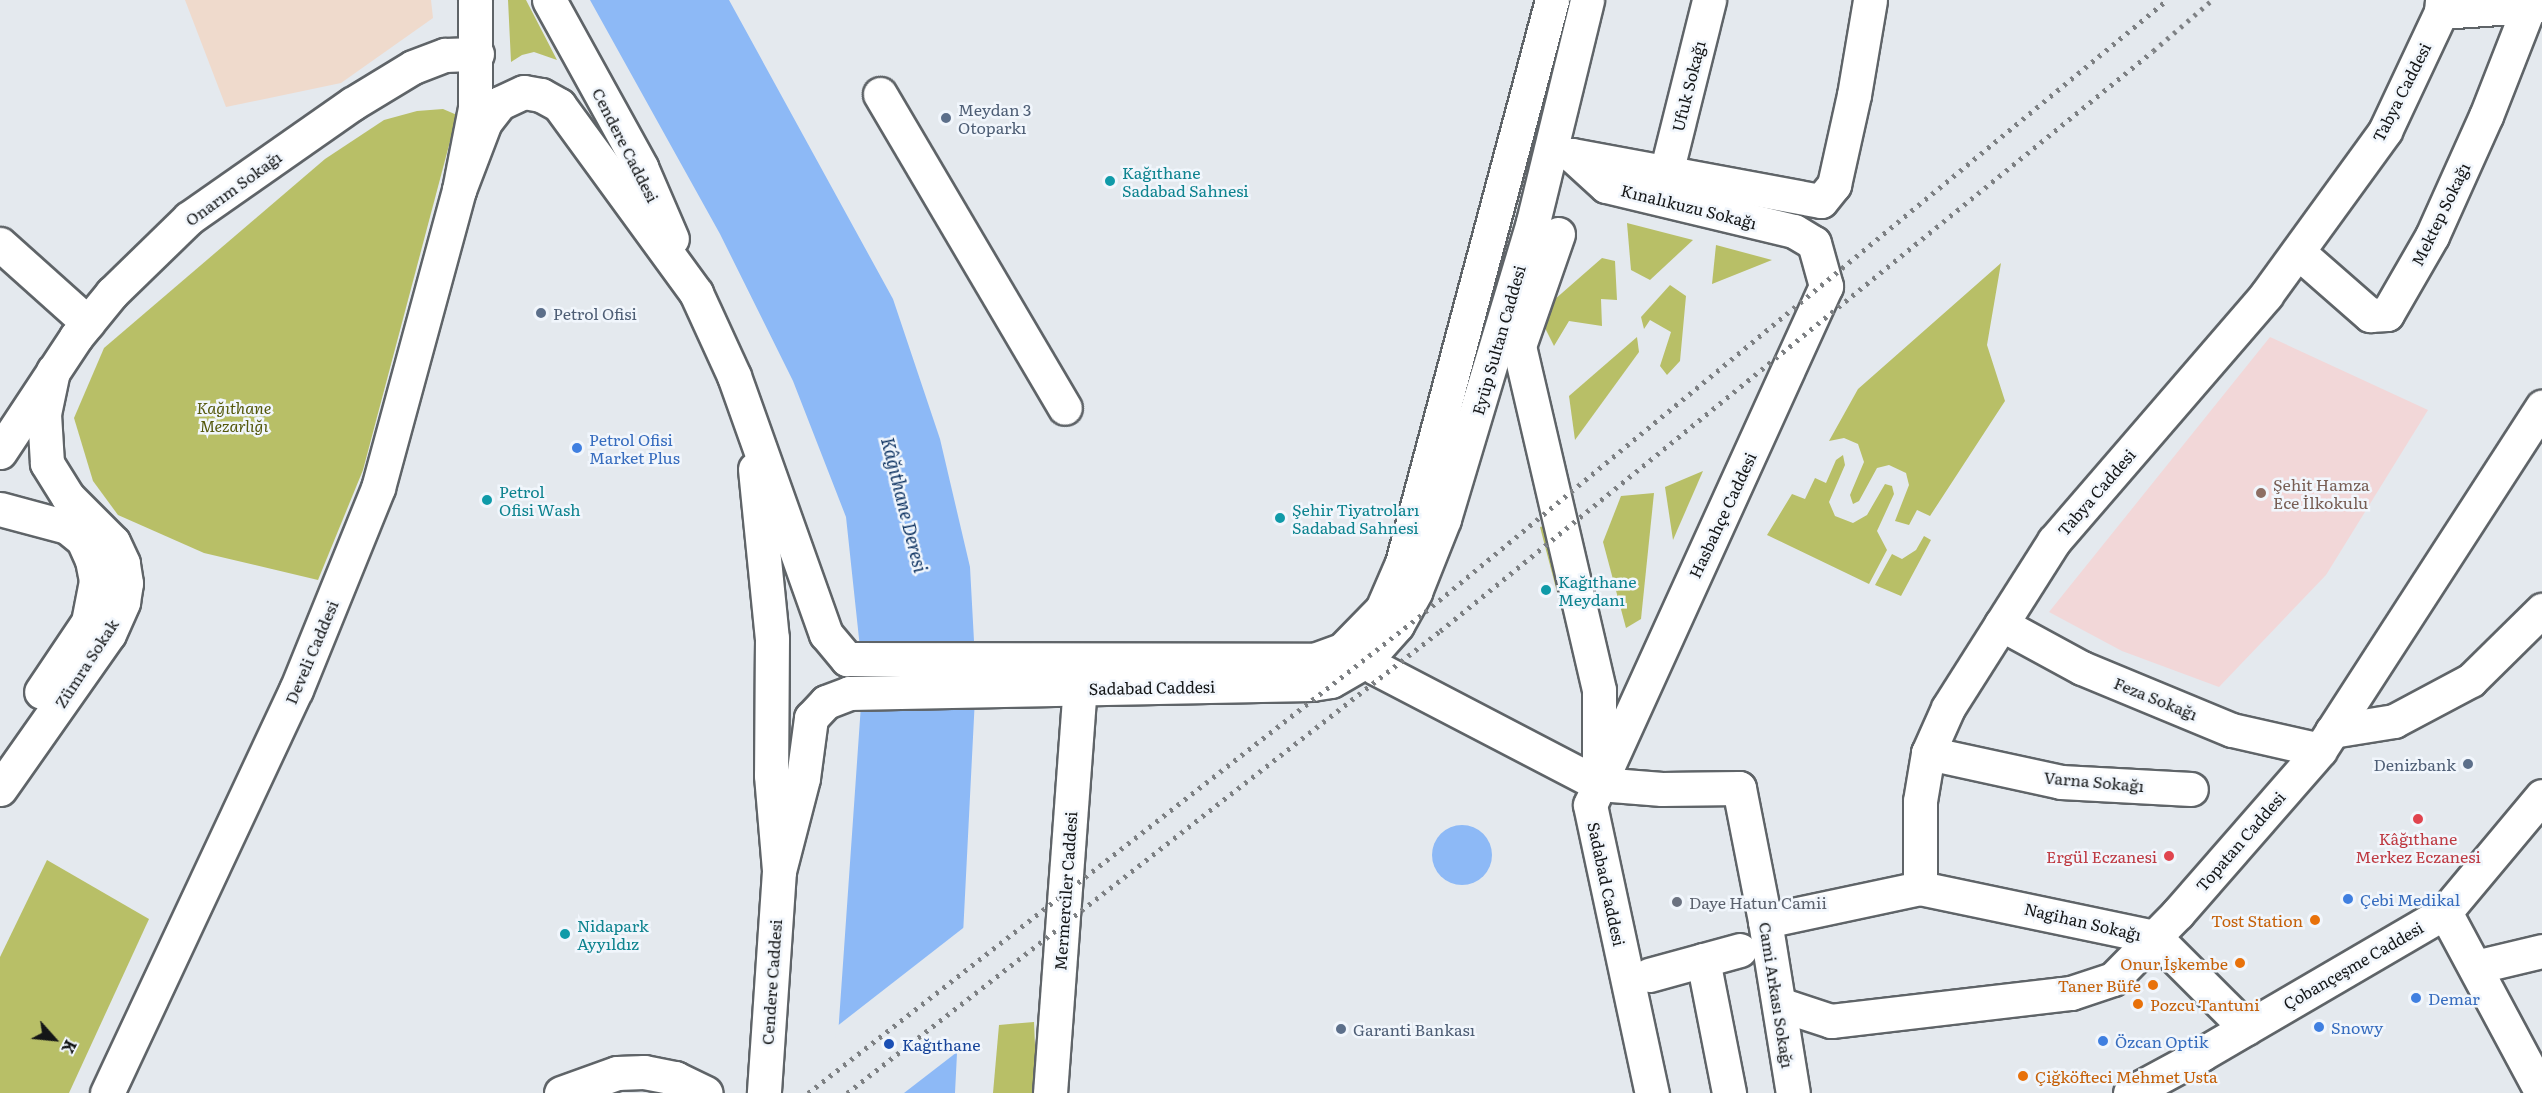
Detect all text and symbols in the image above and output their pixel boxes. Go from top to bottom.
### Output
street label: Ufuk Sokağı [1667,39,1709,133]
street label: Tabya Caddesi [2368,39,2434,145]
street label: Cendere Caddesi [589,85,663,205]
place label: Meydan 3 Otoparkı [958,99,1031,137]
marker: Meydan 3 Otoparkı [939,111,953,125]
street label: Onarım Sokağı [181,147,285,229]
street label: Mektep Sokağı [2407,159,2473,269]
place label: Kağıthane Sadabad Sahnesi [1122,162,1249,200]
marker: Kağıthane Sadabad Sahnesi [1103,174,1117,188]
street label: Kınalıkuzu Sokağı [1619,180,1759,232]
street label: Eyüp Sultan Caddesi [1467,263,1529,417]
place label: Petrol Ofisi [553,303,637,323]
marker: Petrol Ofisi [534,306,548,320]
park label: Kağıthane Mezarlığı [197,397,271,435]
place label: Petrol Ofisi Market Plus [589,429,680,467]
water label: Kâğıthane Deresi [877,435,931,575]
marker: Petrol Ofisi Market Plus [570,441,584,455]
street label: Tabya Caddesi [2053,445,2139,539]
street label: Hasbahçe Caddesi [1684,449,1760,581]
place label: Şehit Hamza Ece İlkokulu [2273,474,2370,512]
place label: Petrol Ofisi Wash [499,481,581,519]
marker: Şehit Hamza Ece İlkokulu [2254,486,2268,500]
marker: Petrol Ofisi Wash [480,493,494,507]
place label: Şehir Tiyatroları Sadabad Sahnesi [1292,499,1419,537]
marker: Şehir Tiyatroları Sadabad Sahnesi [1273,511,1287,525]
place label: Kağıthane Meydanı [1558,571,1637,609]
marker: Kağıthane Meydanı [1539,583,1553,597]
street label: Develi Caddesi [281,597,341,707]
street label: Zümra Sokak [50,615,122,711]
street label: Feza Sokağı [2111,673,2201,723]
street label: Sadabad Caddesi [1089,676,1215,698]
place label: Denizbank [2373,754,2456,774]
marker: Denizbank [2461,757,2475,771]
street label: Varna Sokağı [2043,767,2145,795]
street label: Topatan Caddesi [2191,787,2289,895]
street label: Mermerciler Caddesi [1050,811,1080,971]
marker: Kâğıthane Merkez Eczanesi [2411,812,2425,826]
street label: Sadabad Caddesi [1584,820,1630,948]
place label: Kâğıthane Merkez Eczanesi [2355,828,2481,866]
place label: Ergül Eczanesi [2046,846,2157,866]
marker: Ergül Eczanesi [2162,849,2176,863]
place label: Çebi Medikal [2360,889,2460,909]
place label: Daye Hatun Camii [1689,892,1827,912]
marker: Çebi Medikal [2341,892,2355,906]
marker: Daye Hatun Camii [1670,895,1684,909]
street label: Nagihan Sokağı [2023,898,2143,944]
place label: Tost Station [2211,910,2303,930]
marker: Tost Station [2308,913,2322,927]
place label: Nidapark Ayyıldız [577,915,649,953]
street label: Çobançeşme Caddesi [2280,917,2426,1013]
street label: Cendere Caddesi [757,919,785,1045]
street label: Cami Arkası Sokağı [1756,921,1798,1069]
marker: Nidapark Ayyıldız [558,927,572,941]
place label: Onur İşkembe [2120,953,2228,973]
marker: Onur İşkembe [2233,956,2247,970]
place label: Taner Büfe [2057,975,2141,995]
marker: Taner Büfe [2146,978,2160,992]
place label: Demar [2428,988,2480,1008]
marker: Demar [2409,991,2423,1005]
place label: Pozcu Tantuni [2150,994,2260,1014]
marker: Pozcu Tantuni [2131,997,2145,1011]
north arrow [24,1009,84,1069]
place label: Snowy [2331,1017,2383,1037]
place label: Garanti Bankası [1353,1019,1475,1039]
marker: Snowy [2312,1020,2326,1034]
marker: Garanti Bankası [1334,1022,1348,1036]
place label: Özcan Optik [2115,1031,2209,1051]
place label: Kağıthane [902,1034,981,1054]
marker: Özcan Optik [2096,1034,2110,1048]
marker: Kağıthane [880,1035,898,1053]
text: K [57,1036,84,1058]
place label: Çiğköfteci Mehmet Usta [2035,1066,2218,1086]
marker: Çiğköfteci Mehmet Usta [2016,1069,2030,1083]

